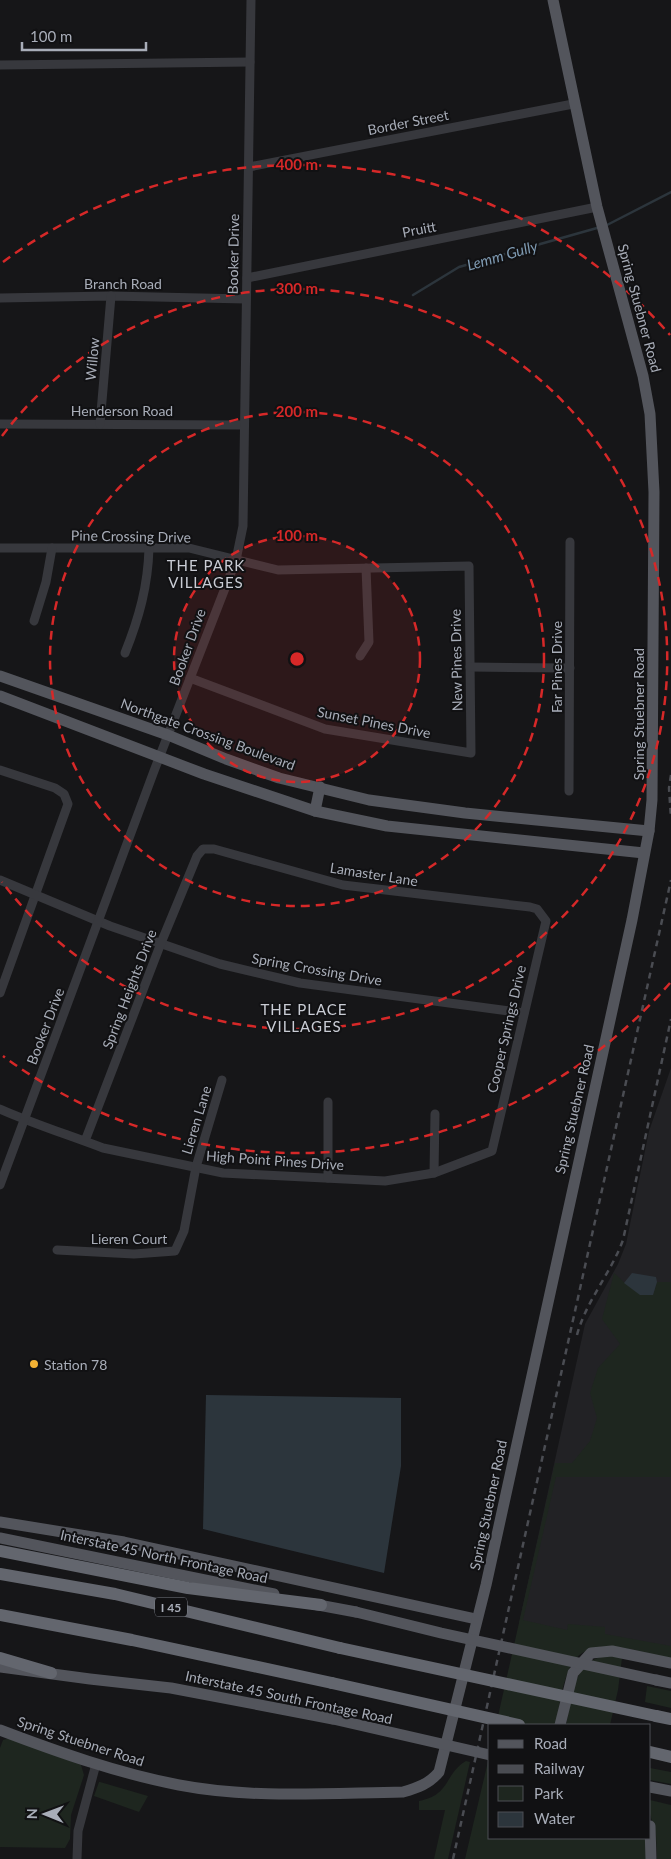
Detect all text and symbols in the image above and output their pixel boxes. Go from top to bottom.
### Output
scale bar [22,20,146,52]
text: 100 m [30,27,72,45]
street label: Border Street [366,106,450,138]
text: 400 m [276,155,318,173]
street label: Booker Drive [224,214,242,294]
street label: Pruitt [401,217,438,241]
water label: Lemm Gully [465,236,540,274]
street label: Spring Stuebner Road [615,242,665,374]
street label: Branch Road [84,275,162,292]
text: 300 m [276,279,318,297]
street label: Willow [82,337,102,381]
street label: Henderson Road [71,402,173,419]
text: 200 m [276,402,318,420]
street label: Pine Crossing Drive [71,526,191,546]
text: 100 m [276,526,318,544]
district label: THE PARK VILLAGES [167,556,245,591]
street label: Booker Drive [165,606,209,688]
street label: New Pines Drive [447,609,465,711]
street label: Far Pines Drive [548,621,565,713]
street label: Spring Stuebner Road [630,648,647,780]
centre of rings [288,650,306,668]
street label: Northgate Crossing Boulevard [118,694,298,774]
street label: Sunset Pines Drive [316,703,432,741]
street label: Lamaster Lane [329,859,419,889]
street label: Spring Heights Drive [98,927,160,1051]
street label: Spring Crossing Drive [251,949,383,989]
street label: Cooper Springs Drive [483,963,529,1095]
street label: Booker Drive [23,985,67,1067]
district label: THE PLACE VILLAGES [260,1000,348,1035]
street label: Spring Stuebner Road [551,1043,597,1175]
street label: Lieren Lane [178,1084,214,1156]
street label: High Point Pines Drive [205,1147,345,1173]
street label: Lieren Court [91,1230,167,1247]
place label: Station 78 [44,1356,107,1373]
marker: Station 78 [28,1358,40,1370]
street label: Spring Stuebner Road [466,1438,510,1572]
street label: Interstate 45 North Frontage Road [59,1526,269,1586]
road number: I 45 [155,1598,187,1616]
street label: Interstate 45 South Frontage Road [184,1667,394,1727]
street label: Spring Stuebner Road [15,1712,147,1770]
legend [488,1724,651,1839]
text: Road [534,1734,567,1752]
text: Railway [534,1759,585,1777]
text: Park [534,1784,564,1802]
north arrow [20,1789,70,1839]
text: N [23,1808,40,1819]
text: Water [534,1809,575,1827]

